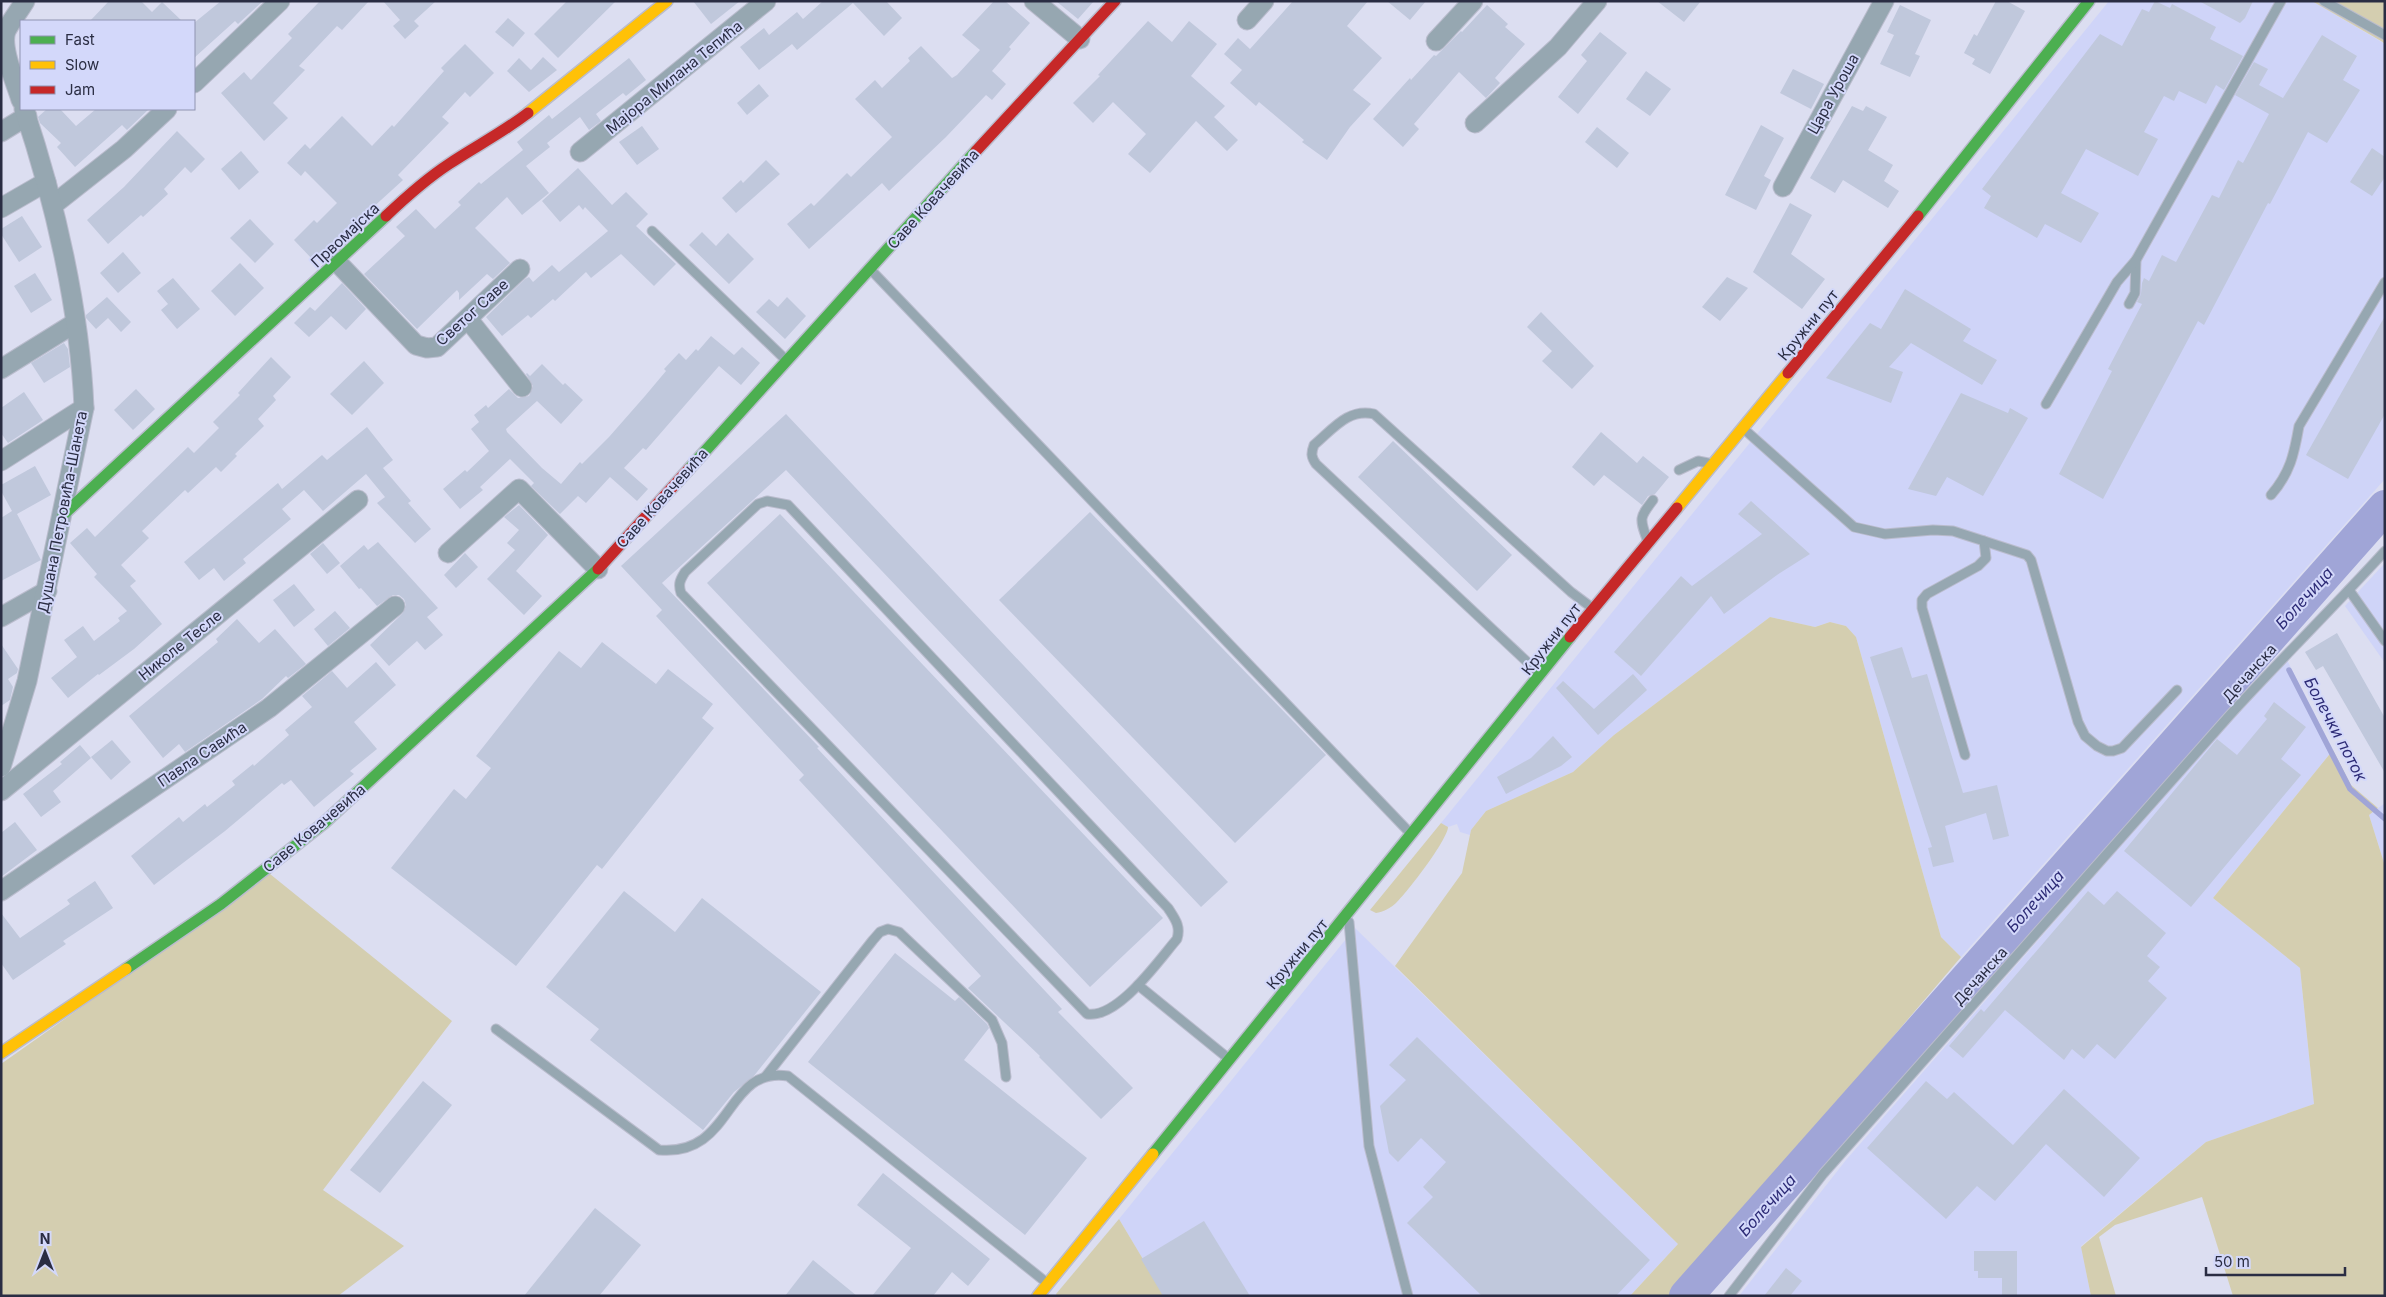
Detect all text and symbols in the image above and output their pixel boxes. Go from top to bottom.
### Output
street label: Мајора Милана Тепића [602,16,746,138]
legend [20,20,195,110]
text: Fast [65,30,95,49]
street label: Цара Уроша [1803,50,1863,138]
text: Slow [65,55,99,74]
text: Jam [65,80,95,99]
street label: Саве Ковачевића [883,145,983,253]
street label: Првомајска [307,199,383,271]
street label: Светог Саве [432,274,512,350]
street label: Кружни пут [1774,286,1842,364]
street label: Душана Петровића-Шанета [33,409,91,615]
street label: Саве Ковачевића [612,444,712,552]
water label: Болечица [2271,563,2337,633]
street label: Кружни пут [1517,599,1585,679]
street label: Николе Тесле [135,606,225,684]
street label: Дечанска [2218,640,2280,706]
water label: Болечки поток [2300,674,2372,786]
street label: Павла Савића [154,717,250,791]
street label: Саве Ковачевића [259,780,369,876]
water label: Болечица [2002,866,2068,936]
street label: Кружни пут [1262,915,1332,993]
street label: Дечанска [1949,943,2011,1009]
water label: Болечица [1734,1170,1800,1240]
north arrow [20,1227,70,1277]
text: N [40,1230,50,1247]
scale bar [2206,1244,2345,1276]
text: 50 m [2214,1252,2250,1271]

